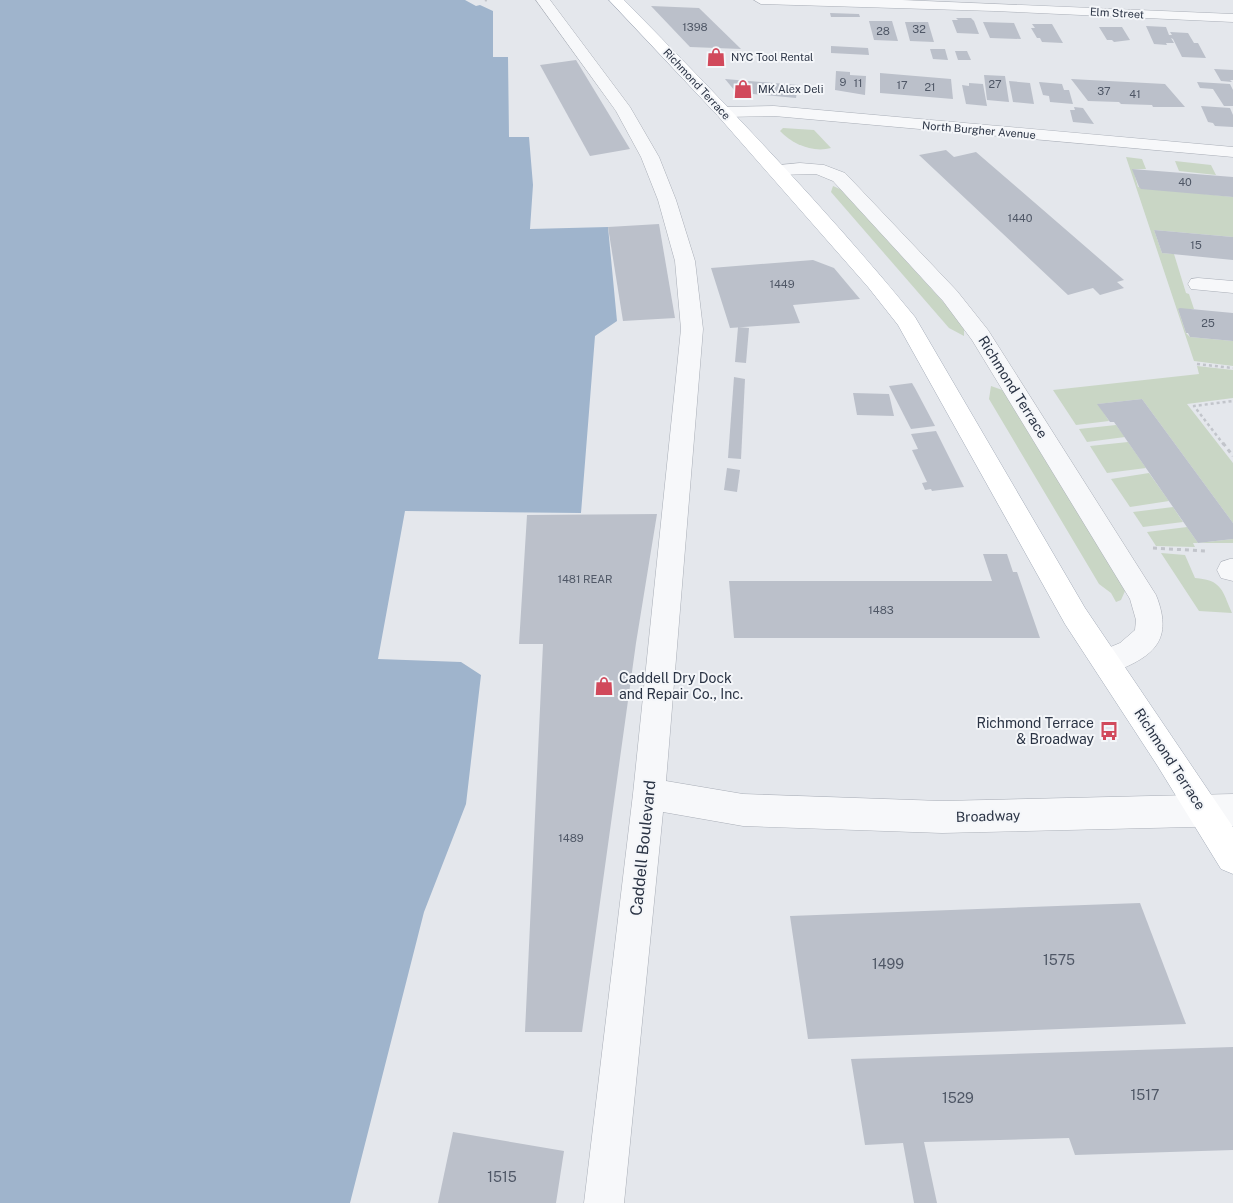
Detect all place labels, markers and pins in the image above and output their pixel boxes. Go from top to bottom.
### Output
shop icon: NYC Tool Rental [705,46,727,68]
place label: NYC Tool Rental [731,51,813,63]
shop icon: MK Alex Deli [732,78,754,100]
place label: MK Alex Deli [758,83,823,95]
place label: Caddell Dry Dock and Repair Co., Inc. [619,670,743,702]
shop icon: Caddell Dry Dock and Repair Co., Inc. [593,675,615,697]
place label: Richmond Terrace & Broadway [977,715,1094,747]
bus stop icon: Richmond Terrace & Broadway [1098,720,1120,742]

